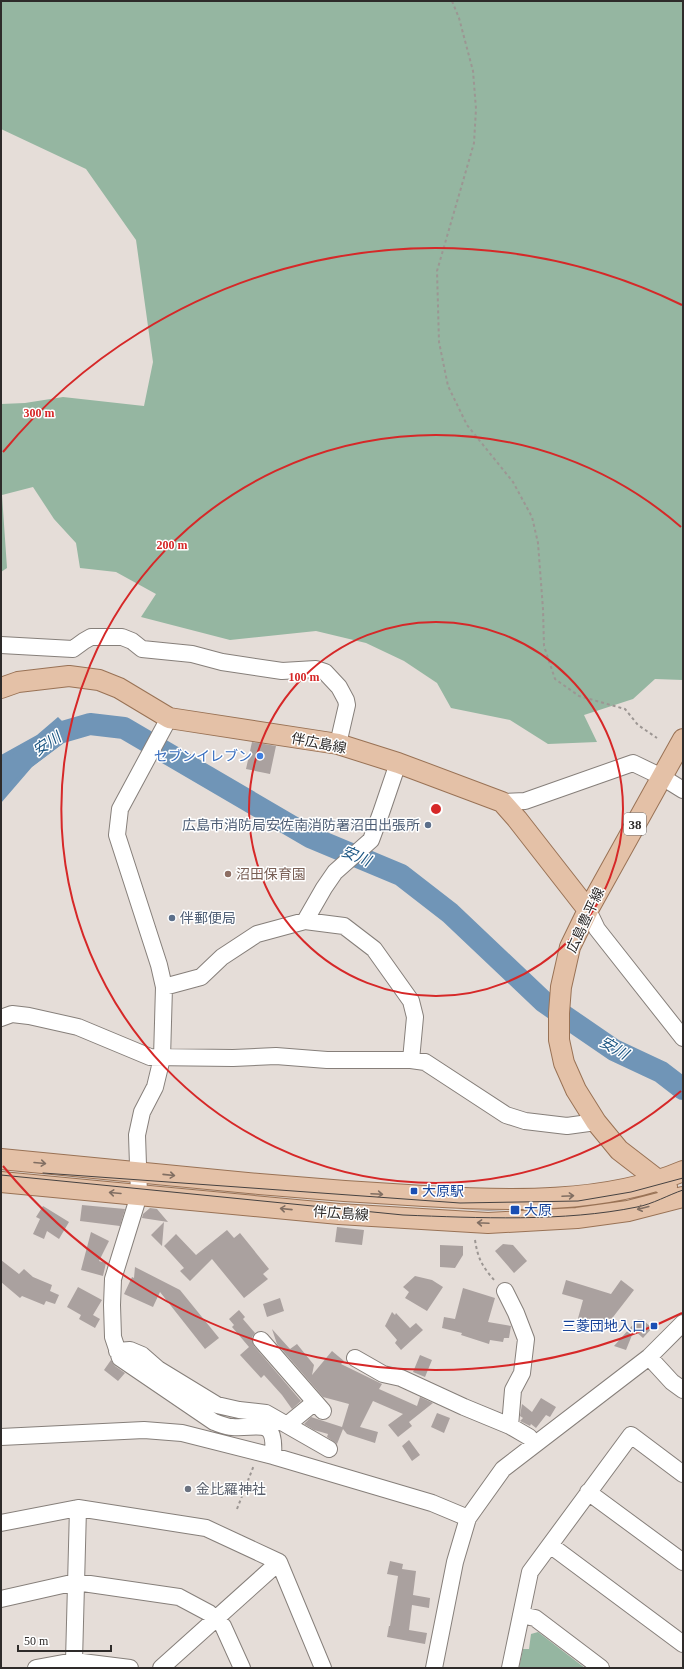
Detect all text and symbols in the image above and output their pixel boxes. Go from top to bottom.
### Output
text: 300 m [24,406,55,420]
text: 200 m [157,538,188,552]
text: 100 m [289,670,320,684]
water label: 安川 [30,728,66,759]
street label: 伴広島線 [290,730,348,756]
place label: セブンイレブン [154,748,252,764]
marker: セブンイレブン [255,751,265,761]
centre of rings [429,802,443,816]
road number: 38 [624,813,646,835]
place label: 広島市消防局安佐南消防署沼田出張所 [182,818,420,833]
marker: 広島市消防局安佐南消防署沼田出張所 [423,820,433,830]
water label: 安川 [339,843,375,870]
place label: 沼田保育園 [236,867,306,882]
marker: 沼田保育園 [223,869,233,879]
street label: 広島豊平線 [564,885,607,955]
place label: 伴郵便局 [180,910,236,926]
marker: 伴郵便局 [167,913,177,923]
water label: 安川 [597,1034,633,1063]
one-way arrow [33,1159,46,1166]
one-way arrow [162,1171,175,1179]
place label: 大原駅 [422,1184,464,1199]
marker: 大原駅 [409,1186,419,1196]
one-way arrow [109,1189,122,1196]
one-way arrow [370,1190,383,1198]
one-way arrow [561,1193,574,1200]
street label: 伴広島線 [313,1203,369,1223]
place label: 大原 [524,1203,552,1218]
marker: 大原 [509,1204,521,1216]
one-way arrow [637,1204,650,1212]
one-way arrow [280,1205,293,1212]
one-way arrow [477,1219,490,1226]
place label: 三菱団地入口 [562,1319,646,1334]
marker: 三菱団地入口 [649,1321,659,1331]
place label: 金比羅神社 [196,1482,266,1497]
marker: 金比羅神社 [183,1484,193,1494]
scale bar [18,1627,111,1653]
text: 50 m [24,1634,49,1648]

